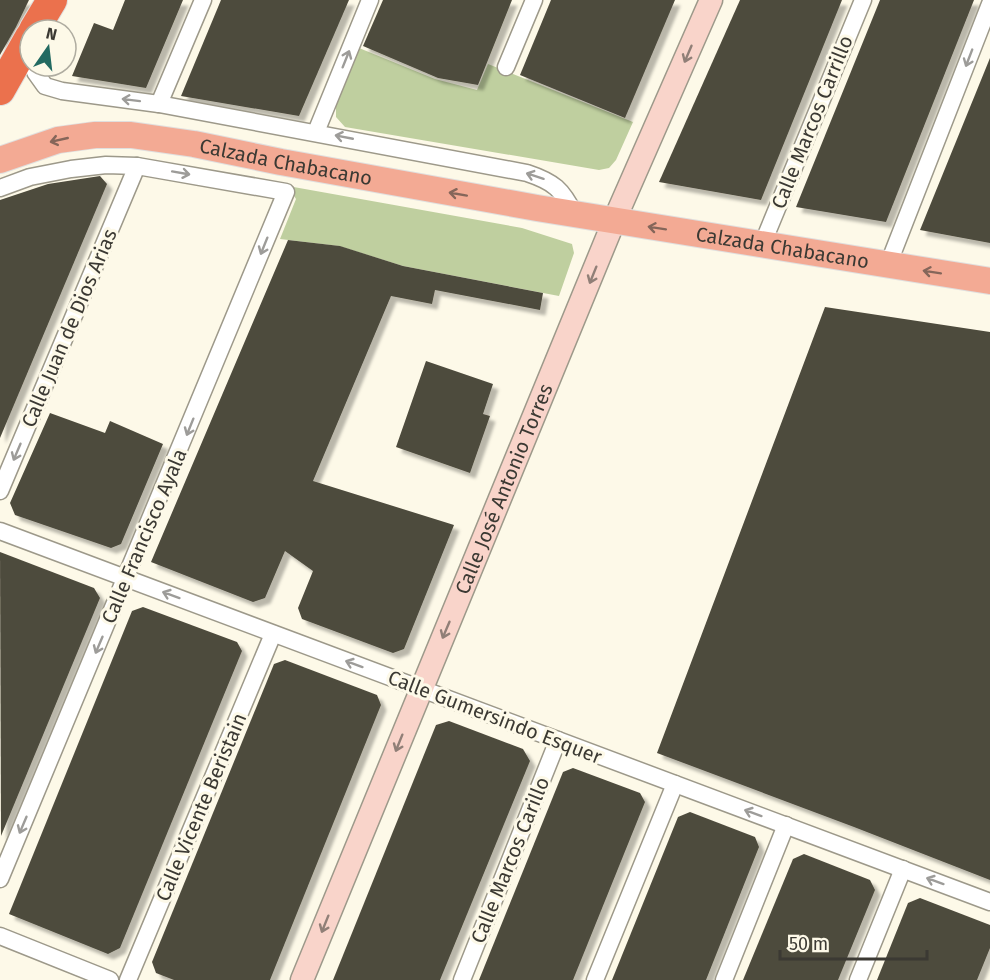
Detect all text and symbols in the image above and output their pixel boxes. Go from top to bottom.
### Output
north arrow [18,18,78,78]
text: N [44,23,59,44]
street label: Calle Marcos Carrillo [766,32,858,212]
one-way arrow [682,44,693,62]
one-way arrow [963,48,974,67]
one-way arrow [341,50,352,68]
one-way arrow [122,95,141,106]
one-way arrow [334,131,354,142]
street label: Calzada Chabacano [198,133,374,190]
one-way arrow [50,135,69,147]
one-way arrow [170,168,190,179]
one-way arrow [526,170,545,181]
one-way arrow [449,188,469,199]
one-way arrow [647,222,667,233]
street label: Calzada Chabacano [694,222,871,273]
street label: Calle Juan de Dios Arias [16,225,122,431]
one-way arrow [258,237,269,255]
one-way arrow [586,266,597,284]
one-way arrow [923,267,943,278]
street label: Calle José Antonio Torres [450,380,558,598]
one-way arrow [184,417,195,435]
one-way arrow [10,442,22,460]
street label: Calle Francisco Ayala [96,445,192,627]
one-way arrow [162,589,181,600]
one-way arrow [440,621,451,639]
one-way arrow [93,636,104,654]
one-way arrow [345,657,363,668]
street label: Calle Gumersindo Esquer [385,665,606,769]
street label: Calle Vicente Beristain [150,709,252,905]
one-way arrow [393,733,404,752]
street label: Calle Marcos Carillo [466,773,554,947]
one-way arrow [744,807,762,818]
one-way arrow [17,815,28,834]
one-way arrow [926,875,945,886]
one-way arrow [319,914,330,932]
scale bar [780,923,927,961]
text: 50 m [789,933,828,955]

